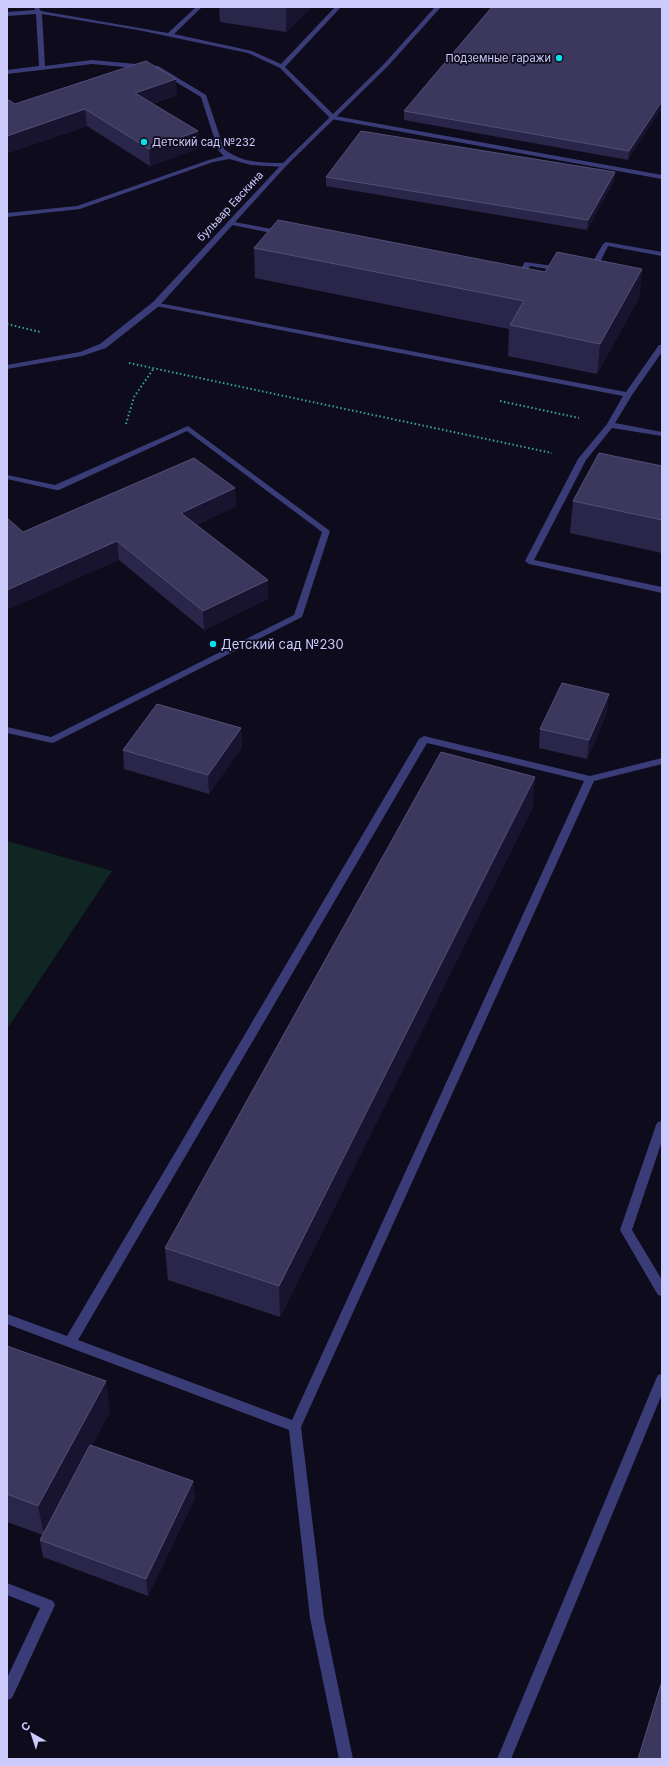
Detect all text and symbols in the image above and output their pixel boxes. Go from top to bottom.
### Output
place label: Подземные гаражи [445,51,551,65]
marker: Подземные гаражи [554,53,564,63]
place label: Детский сад №232 [152,135,256,149]
marker: Детский сад №232 [139,137,149,147]
street label: бульвар Евскина [194,168,266,244]
place label: Детский сад №230 [221,636,344,652]
marker: Детский сад №230 [208,639,218,649]
north arrow [12,1714,52,1754]
text: С [18,1718,33,1734]

